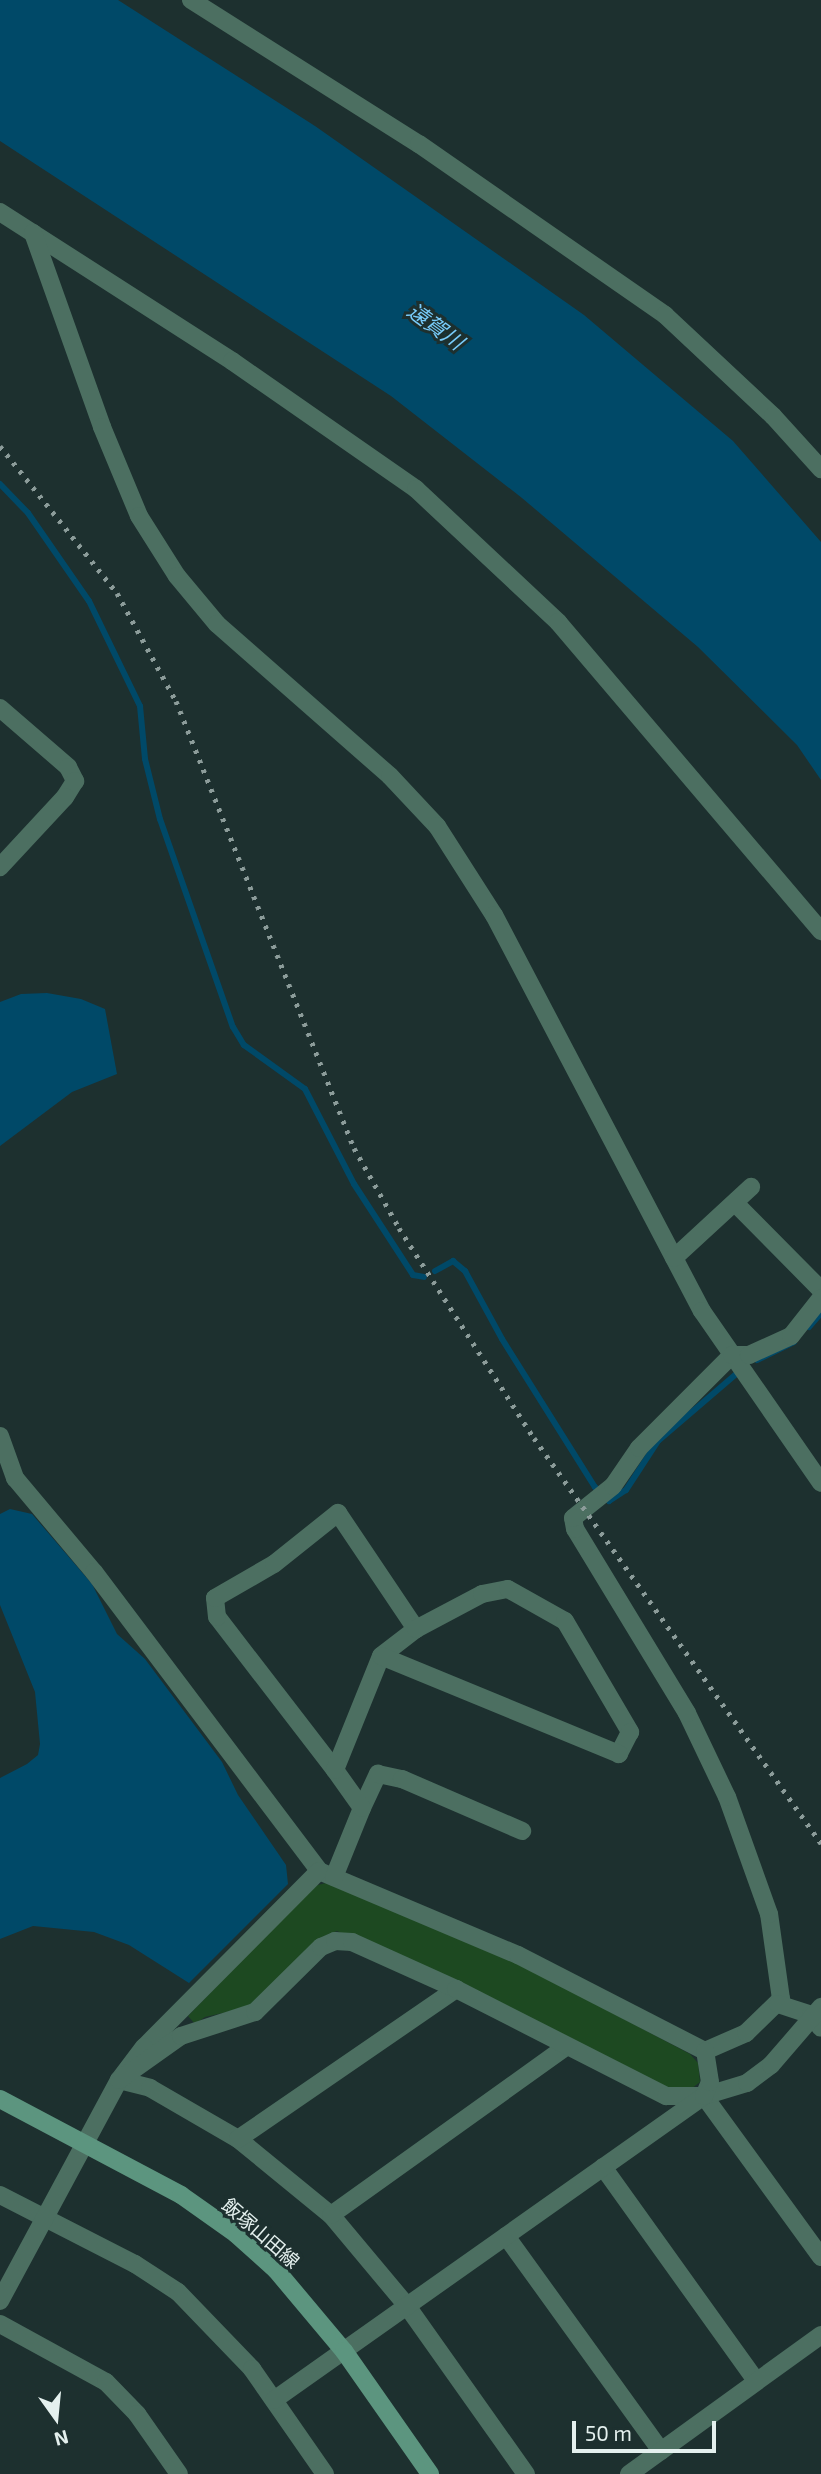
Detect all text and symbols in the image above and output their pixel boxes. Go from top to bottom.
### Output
water label: 遠賀川 [403,297,469,355]
street label: 飯塚山田線 [218,2193,304,2273]
north arrow [21,2383,91,2453]
scale bar [576,2408,720,2452]
text: 50 m [585,2420,632,2445]
text: N [52,2426,71,2452]

